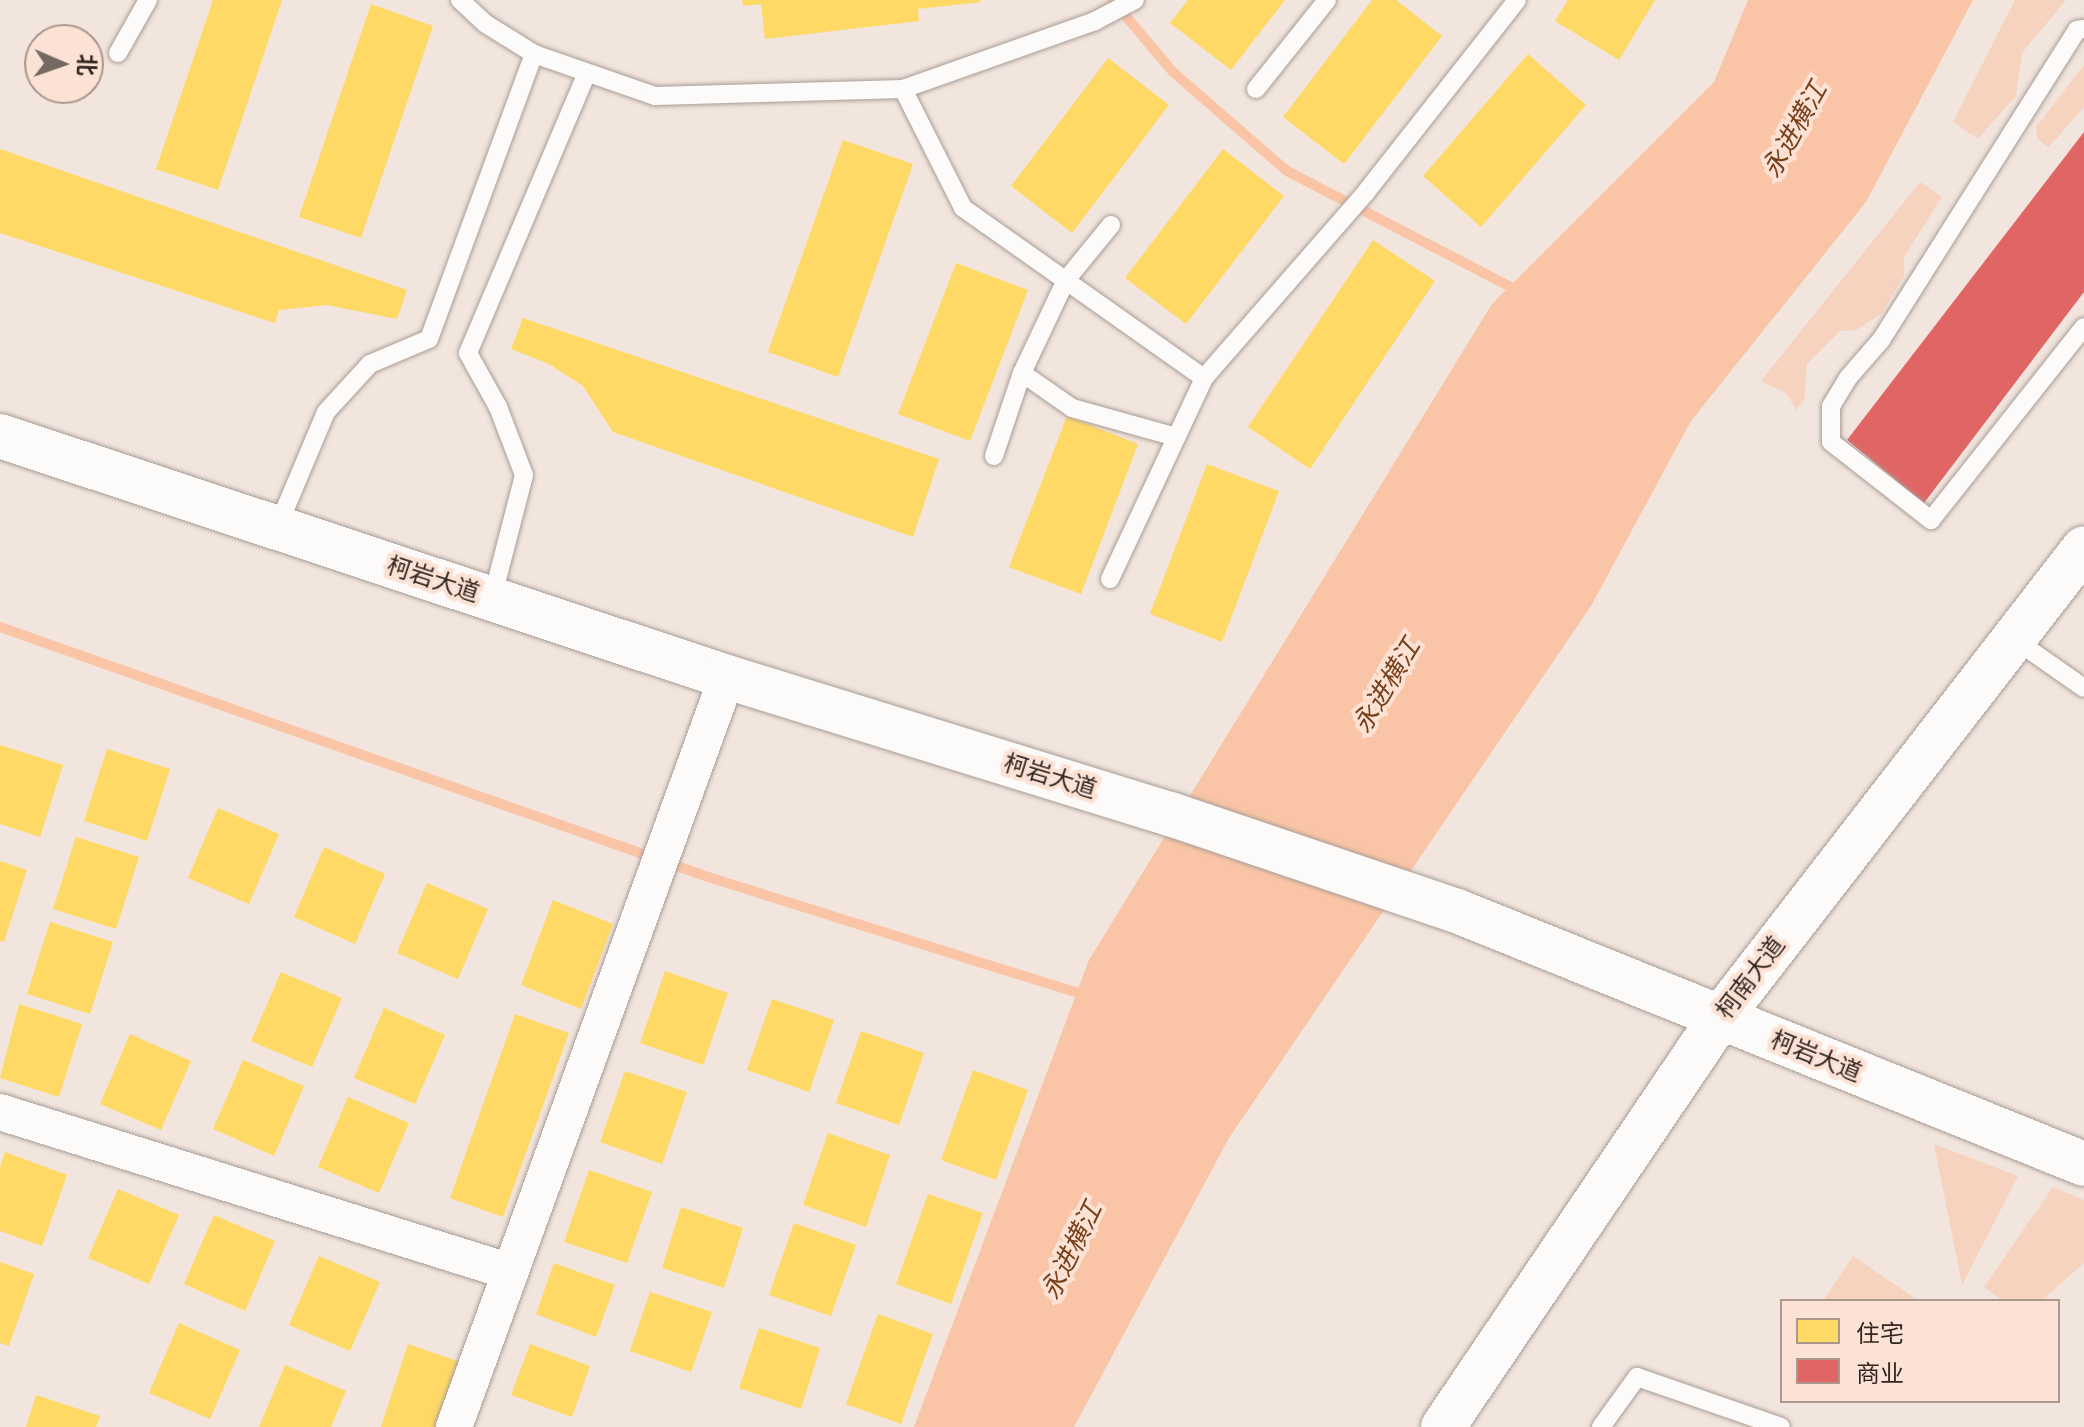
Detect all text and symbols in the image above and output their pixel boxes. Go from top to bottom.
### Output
north arrow [24,24,104,104]
text: 北 [73,53,100,76]
water label: 永进横江 [1756,77,1834,183]
street label: 柯岩大道 [383,551,483,609]
water label: 永进横江 [1347,633,1427,739]
street label: 柯岩大道 [1000,749,1100,805]
street label: 柯南大道 [1711,931,1791,1025]
street label: 柯岩大道 [1766,1026,1866,1088]
water label: 永进横江 [1035,1197,1109,1305]
legend [1780,1299,2060,1403]
text: 住宅 [1856,1320,1904,1348]
text: 商业 [1856,1360,1904,1388]

